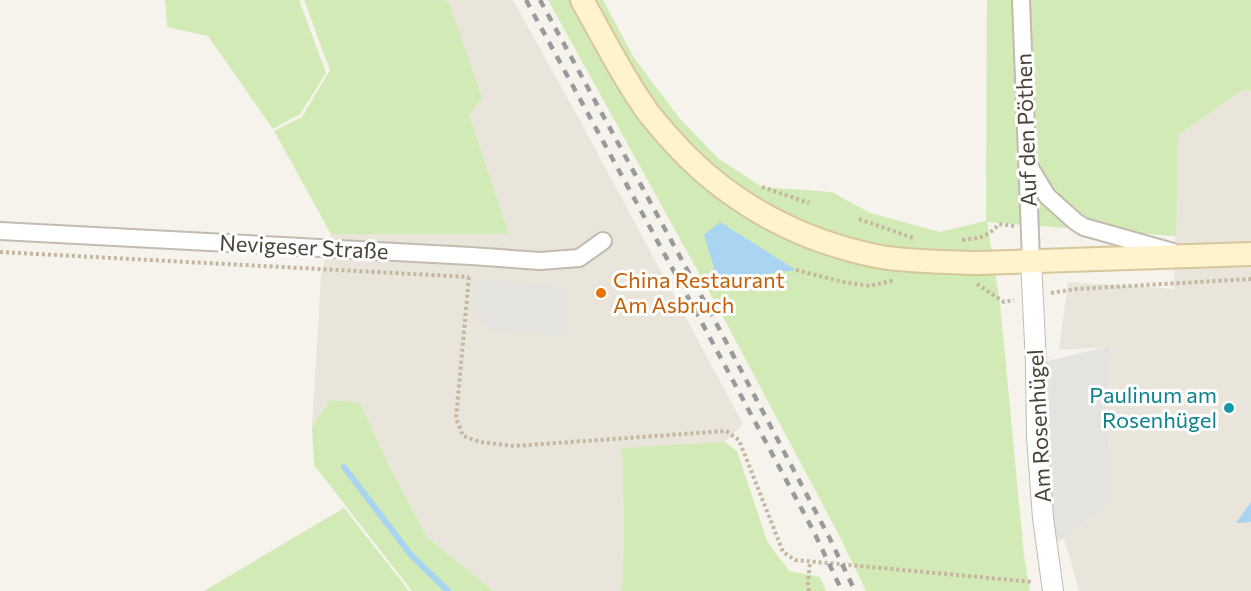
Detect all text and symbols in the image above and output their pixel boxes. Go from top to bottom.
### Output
street label: Auf den Pöthen [1009,53,1042,207]
street label: Nevigeser Straße [219,229,389,264]
place label: China Restaurant Am Asbruch [613,266,785,318]
marker: China Restaurant Am Asbruch [594,286,608,300]
street label: Am Rosenhügel [1021,349,1056,503]
place label: Paulinum am Rosenhügel [1089,381,1217,433]
marker: Paulinum am Rosenhügel [1222,401,1236,415]

